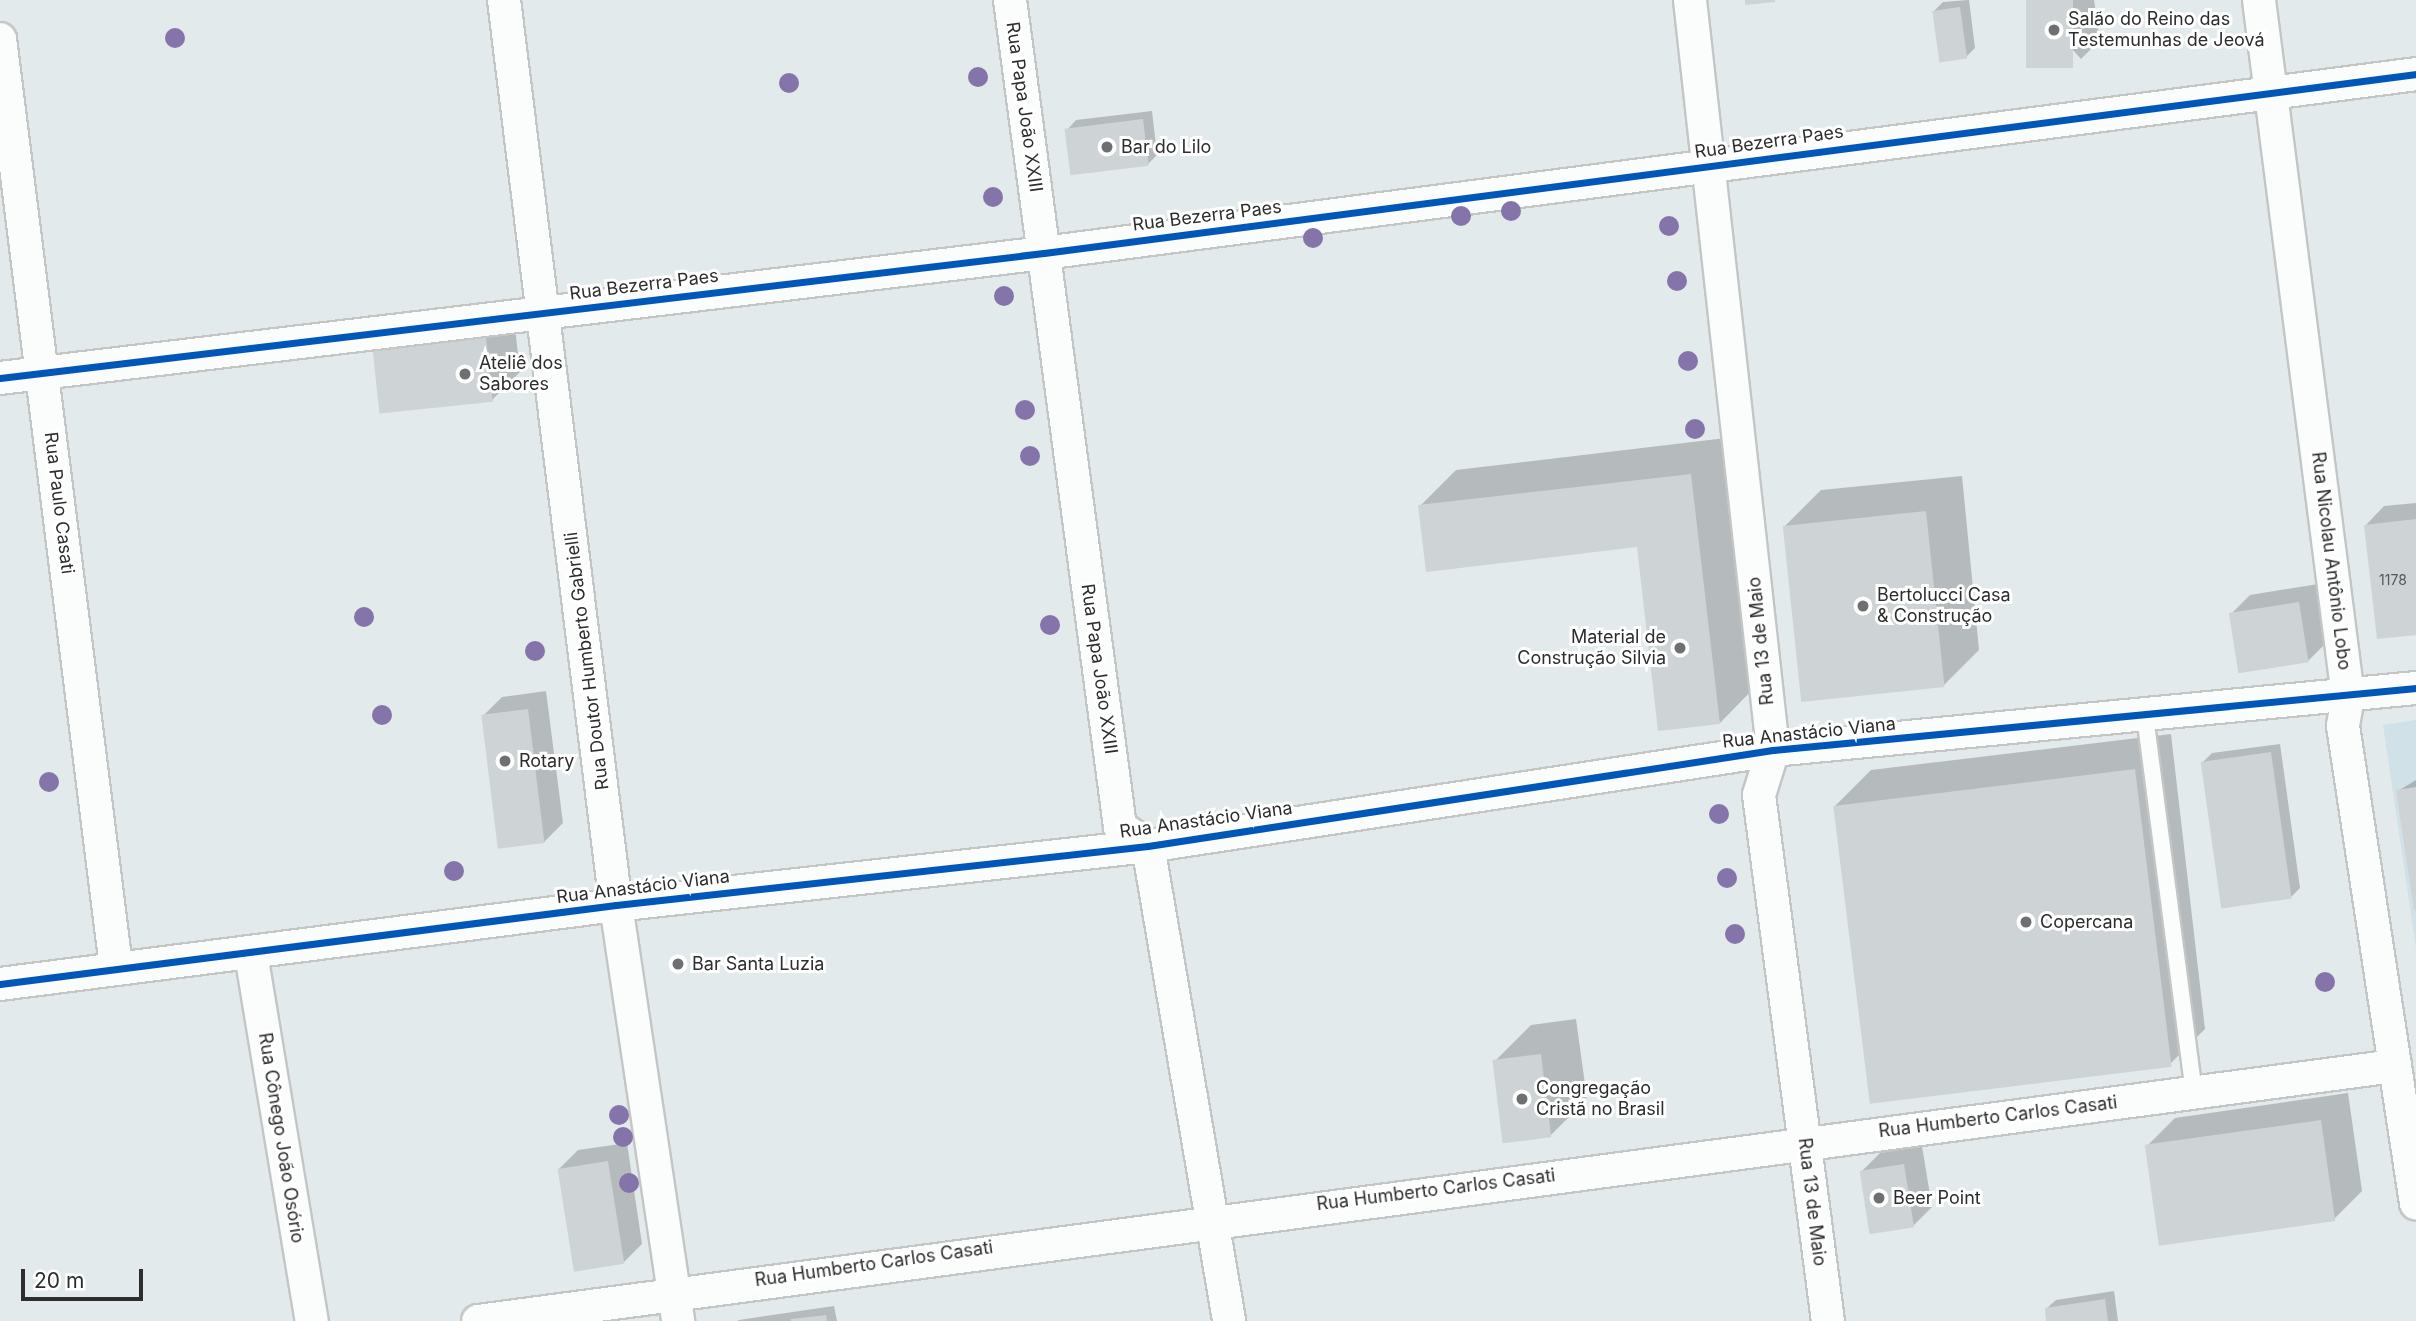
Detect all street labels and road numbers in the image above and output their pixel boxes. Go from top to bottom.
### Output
street label: Rua Papa João XXIII [1001,21,1047,193]
street label: Rua Bezerra Paes [1693,121,1845,163]
street label: Rua Bezerra Paes [1131,196,1283,236]
street label: Rua Bezerra Paes [568,265,720,305]
street label: Rua Paulo Casati [40,431,78,575]
street label: Rua Nicolau Antônio Lobo [2307,451,2355,671]
street label: Rua Doutor Humberto Gabrielli [560,531,614,791]
street label: Rua 13 de Maio [1744,576,1778,706]
street label: Rua Papa João XXIII [1076,583,1122,755]
street label: Rua Anastácio Viana [1721,713,1897,753]
street label: Rua Anastácio Viana [1118,797,1294,843]
street label: Rua Anastácio Viana [555,866,731,908]
street label: Rua Cônego João Osório [254,1031,308,1245]
street label: Rua Humberto Carlos Casati [1877,1092,2119,1142]
street label: Rua 13 de Maio [1793,1137,1831,1267]
street label: Rua Humberto Carlos Casati [1315,1165,1557,1215]
street label: Rua Humberto Carlos Casati [753,1237,995,1291]

